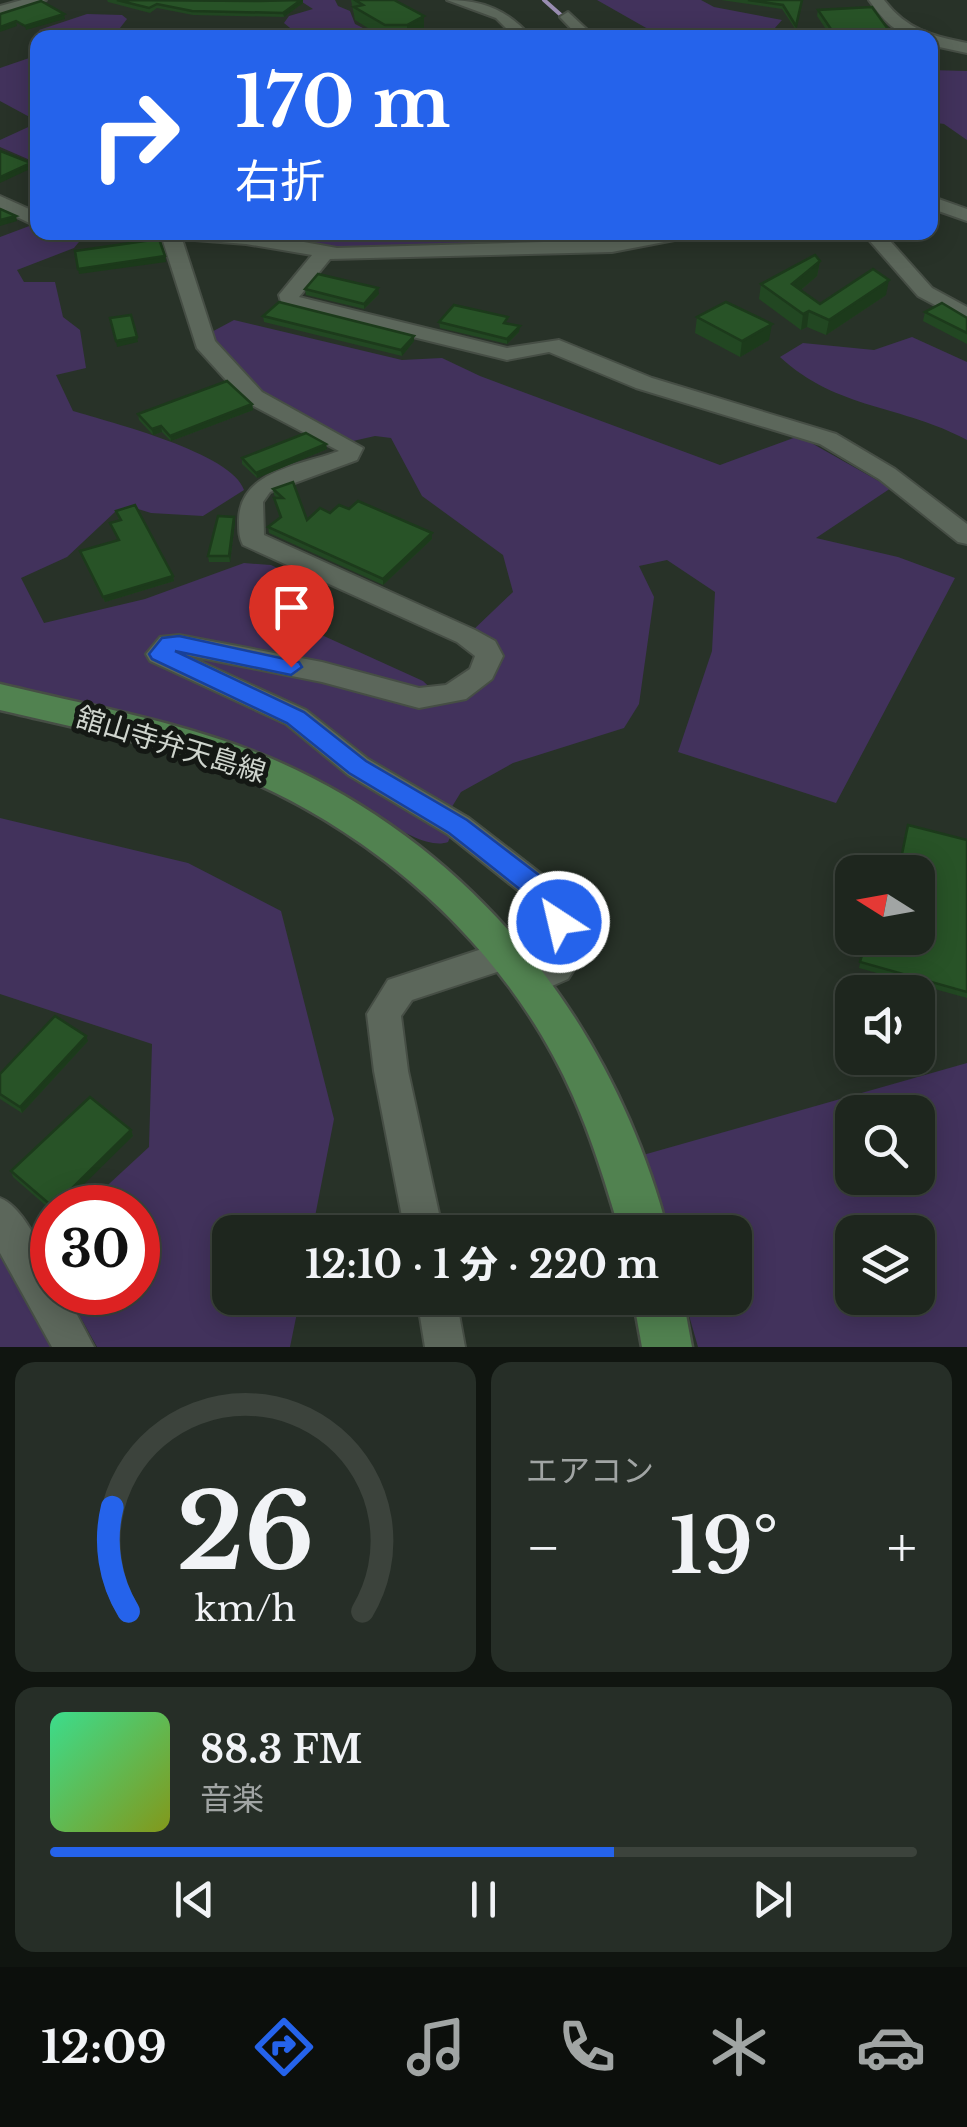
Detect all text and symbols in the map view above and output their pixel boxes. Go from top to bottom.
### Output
text: 170 m [235,59,451,146]
icon: right [70,70,200,200]
text: 右折 [235,153,325,209]
pin [249,565,334,668]
icon: arrive [264,580,319,635]
street label: 舘山寺弁天島線 [72,700,270,790]
north arrow [835,855,935,955]
map controls [835,855,935,1315]
position arrow [507,870,611,974]
button: sound [835,975,935,1075]
button: search [835,1095,935,1195]
speed limit sign: 30 [30,1185,160,1315]
button: layers [835,1215,935,1315]
text: 12:10 · 1 分 · 220 m [305,1241,659,1288]
text: エアコン [526,1451,654,1491]
text: 26 [177,1468,314,1597]
text: 19° [670,1500,778,1593]
text: − [526,1514,561,1582]
text: + [887,1514,917,1582]
text: km/h [195,1586,296,1631]
text: 88.3 FM [200,1726,362,1773]
text: 音楽 [200,1779,264,1819]
icon: previous [167,1872,222,1927]
icon: pause [456,1872,511,1927]
icon: next [745,1872,800,1927]
icon: directions [249,2012,319,2082]
icon: music [401,2012,471,2082]
icon: phone [552,2012,622,2082]
icon: climate [704,2012,774,2082]
icon: car [856,2012,926,2082]
text: 12:09 [41,2019,167,2075]

